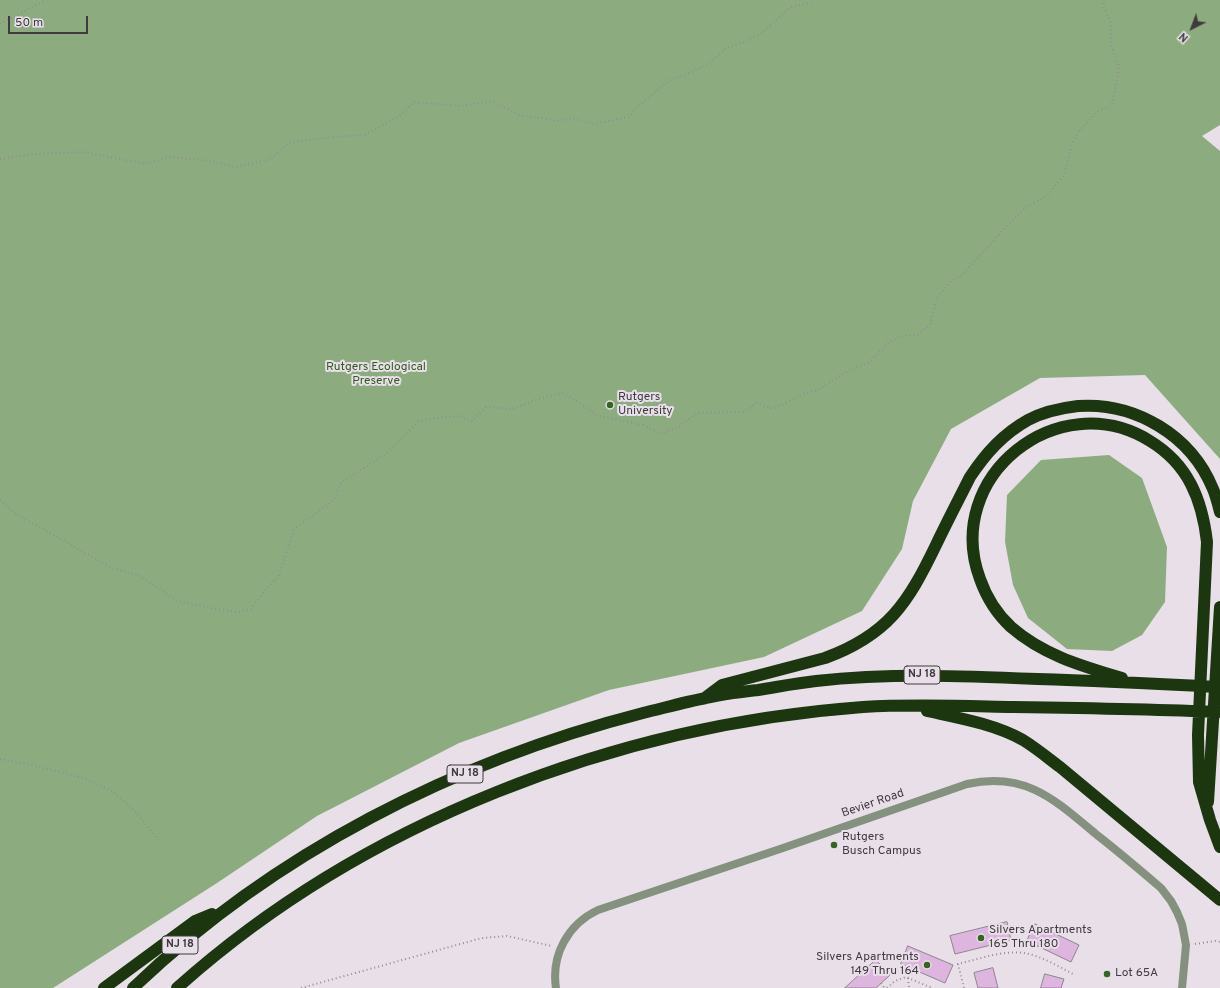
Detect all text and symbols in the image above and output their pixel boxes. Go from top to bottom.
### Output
scale bar [10,8,90,34]
north arrow [1172,8,1212,48]
text: 50 m [15,15,43,31]
text: N [1176,29,1192,45]
park label: Rutgers Ecological Preserve [326,361,426,389]
place label: Rutgers University [618,391,673,419]
marker: Rutgers University [605,400,615,410]
road number: NJ 18 [904,666,940,684]
road number: NJ 18 [447,765,483,783]
street label: Bevier Road [840,787,906,821]
place label: Rutgers Busch Campus [842,831,921,859]
marker: Rutgers Busch Campus [829,840,839,850]
place label: Silvers Apartments 165 Thru 180 [989,924,1092,952]
marker: Silvers Apartments 165 Thru 180 [976,933,986,943]
road number: NJ 18 [162,936,198,954]
place label: Silvers Apartments 149 Thru 164 [816,951,919,979]
marker: Silvers Apartments 149 Thru 164 [922,960,932,970]
place label: Lot 65A [1115,967,1158,981]
marker: Lot 65A [1102,969,1112,979]

